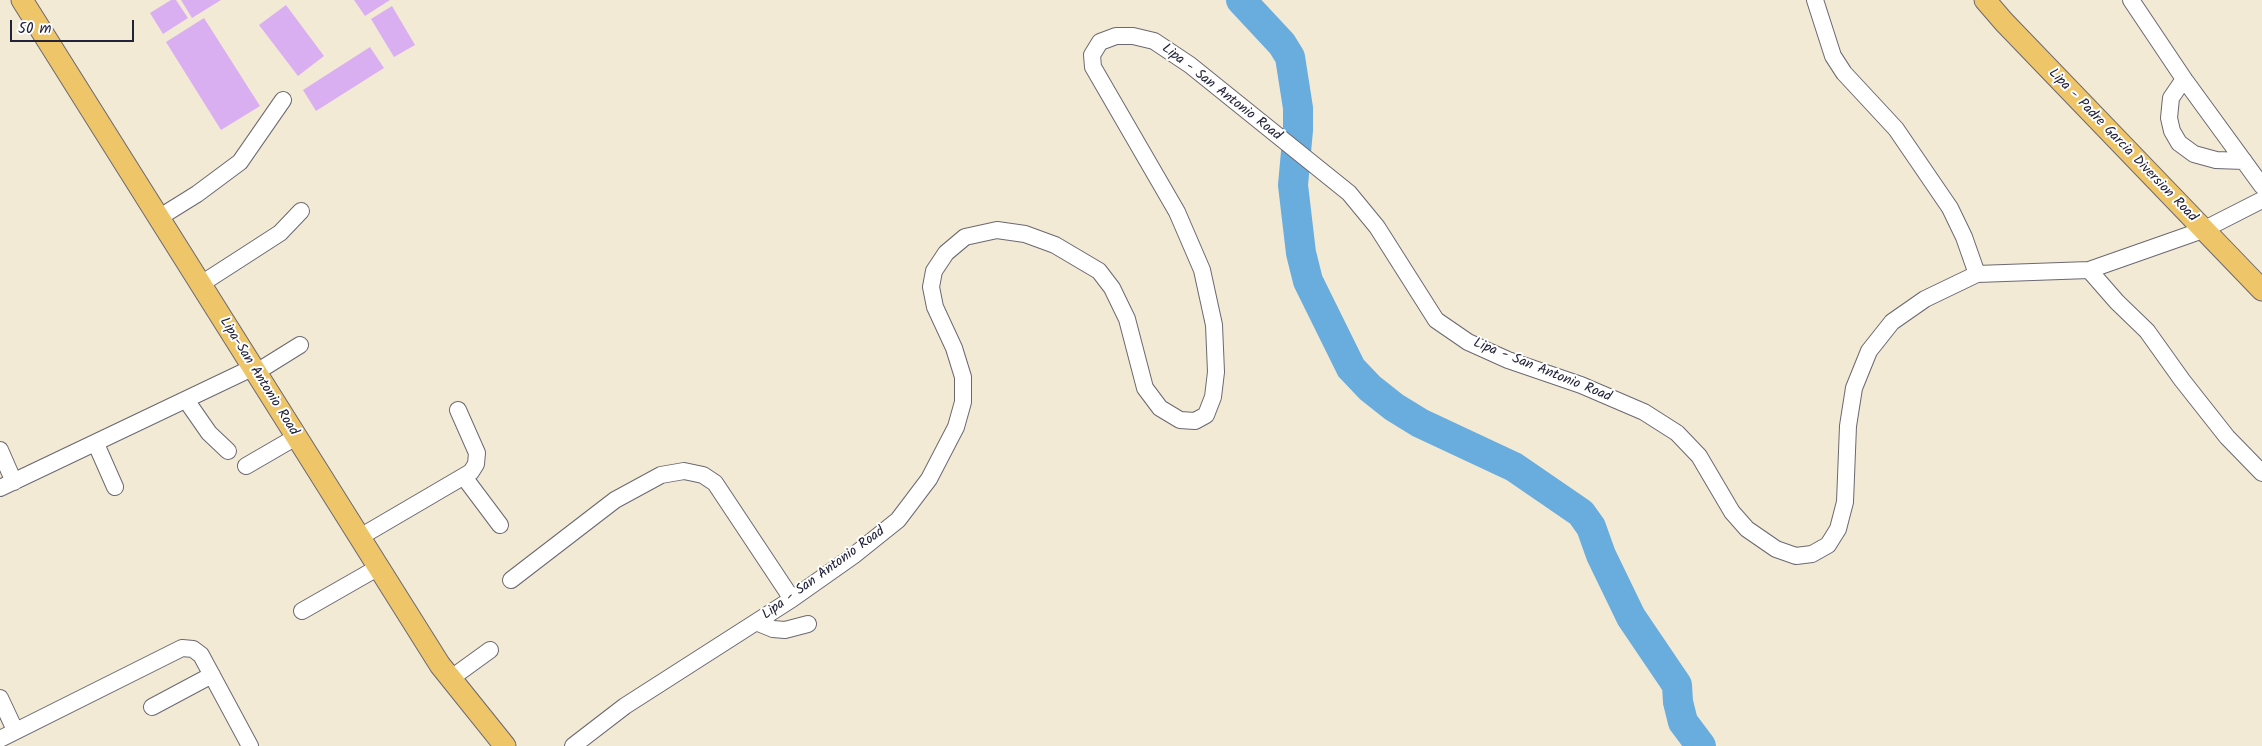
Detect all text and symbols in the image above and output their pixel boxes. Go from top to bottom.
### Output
scale bar [12,10,136,42]
text: 50 m [18,17,52,41]
street label: Lipa - San Antonio Road [1158,41,1284,145]
street label: Lipa - Padre Garcia Diversion Road [2044,66,2200,226]
street label: Lipa-San Antonio Road [215,315,301,439]
street label: Lipa - San Antonio Road [1470,336,1614,406]
street label: Lipa - San Antonio Road [759,524,889,624]

